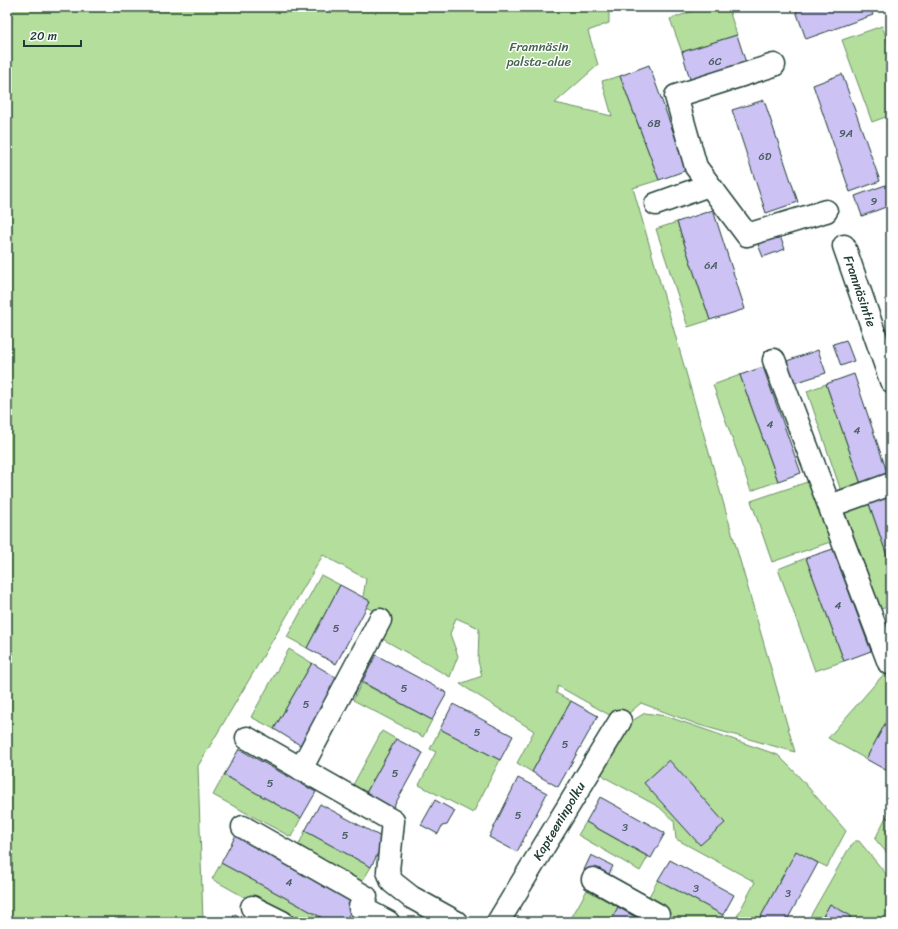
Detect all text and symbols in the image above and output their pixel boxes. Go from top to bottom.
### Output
scale bar [24,22,81,48]
text: 20 m [30,25,57,47]
park label: Framnäsin palsta-alue [506,35,572,73]
house number: 6C [708,52,722,71]
house number: 6B [647,114,661,133]
house number: 9A [839,124,853,143]
house number: 6D [759,147,772,166]
house number: 9 [871,192,878,211]
street label: Framnäsintie [837,252,883,330]
house number: 6A [704,256,718,275]
house number: 4 [767,415,774,434]
house number: 4 [854,421,861,440]
house number: 4 [835,596,842,615]
house number: 5 [333,619,340,638]
house number: 5 [401,679,408,698]
house number: 5 [303,695,310,714]
house number: 5 [474,723,481,742]
house number: 5 [562,735,569,754]
house number: 5 [392,764,399,783]
house number: 5 [267,774,274,793]
street label: Kapteeninpolku [526,777,592,865]
house number: 5 [515,806,522,825]
house number: 3 [622,818,628,837]
house number: 5 [342,826,349,845]
house number: 4 [286,873,293,892]
house number: 3 [693,879,699,898]
house number: 3 [785,884,791,903]

